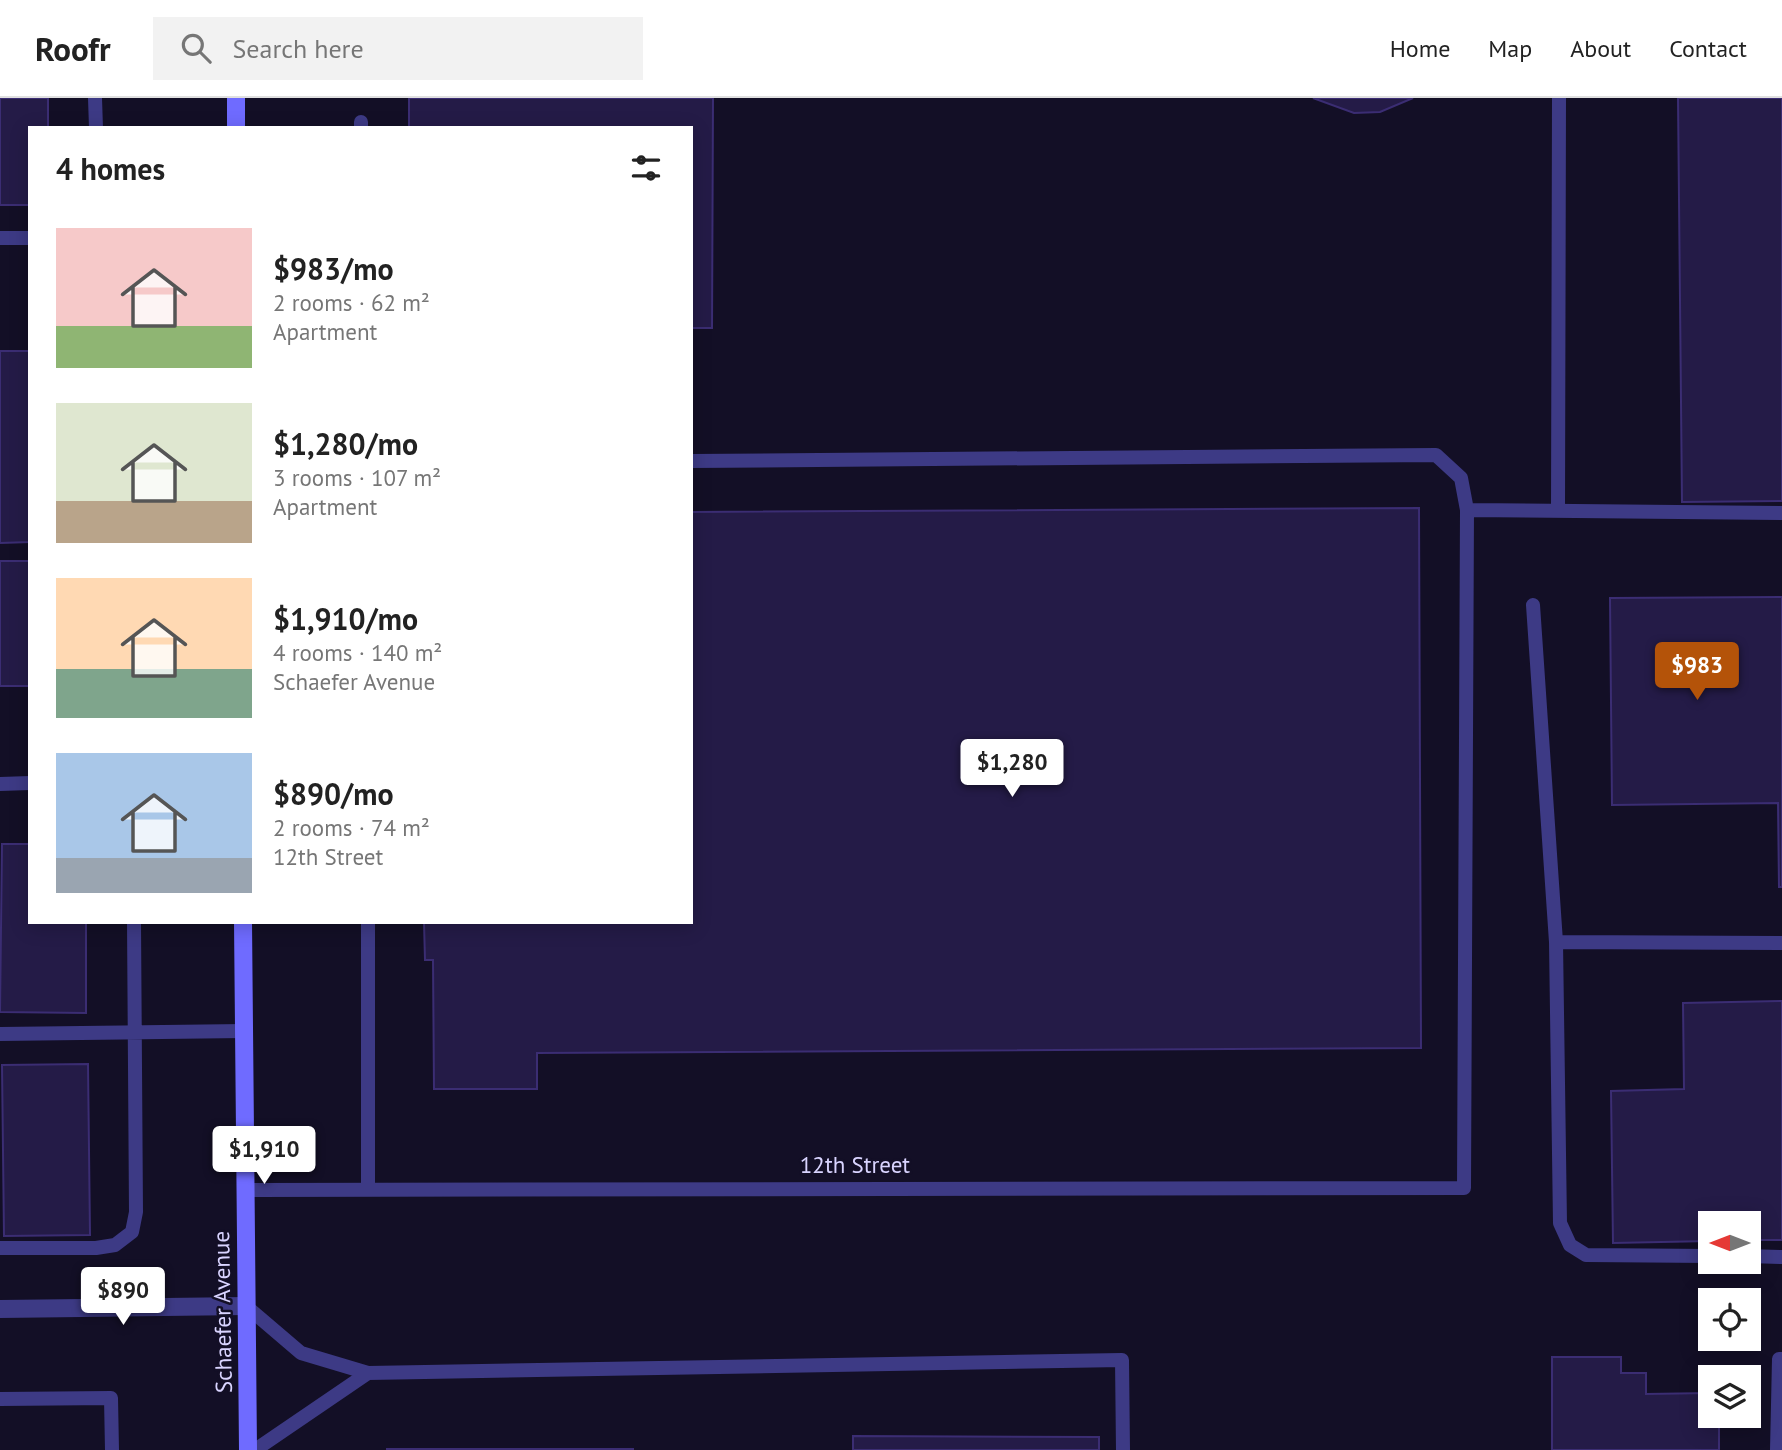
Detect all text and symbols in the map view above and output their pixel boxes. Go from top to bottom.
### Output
search box [153,17,643,80]
text: Roofr [35,27,111,70]
icon: search [177,29,215,67]
text: Search here [233,32,364,65]
text: Home [1390,33,1450,64]
text: Map [1488,33,1532,64]
text: About [1570,33,1631,64]
text: Contact [1669,33,1747,64]
text: 4 homes [56,149,165,188]
icon: filters [627,149,665,187]
text: $983/mo [273,249,394,288]
icon: home [112,256,196,340]
text: 2 rooms · 62 m² [273,288,430,317]
text: Apartment [273,317,377,346]
text: $1,280/mo [273,424,418,463]
icon: home [112,431,196,515]
text: 3 rooms · 107 m² [273,463,441,492]
text: Apartment [273,492,377,521]
text: $1,910/mo [273,599,418,638]
icon: home [112,606,196,690]
text: 4 rooms · 140 m² [273,638,442,667]
pin: $983 [1656,642,1738,702]
text: $983 [1671,650,1723,679]
text: Schaefer Avenue [273,667,435,696]
pin: $1,280 [955,740,1069,799]
text: $1,280 [976,747,1048,776]
text: $890/mo [273,774,394,813]
icon: home [112,781,196,865]
text: 2 rooms · 74 m² [273,813,430,842]
text: 12th Street [273,842,383,871]
pin: $1,910 [207,1126,321,1186]
text: $1,910 [228,1134,300,1163]
street label: 12th Street [800,1150,910,1179]
north arrow [1698,1211,1760,1274]
map controls [1698,1211,1761,1428]
street label: Schaefer Avenue [206,1231,238,1393]
pin: $890 [82,1268,164,1327]
text: $890 [97,1275,149,1304]
button: locate [1698,1288,1761,1351]
button: layers [1698,1365,1761,1428]

